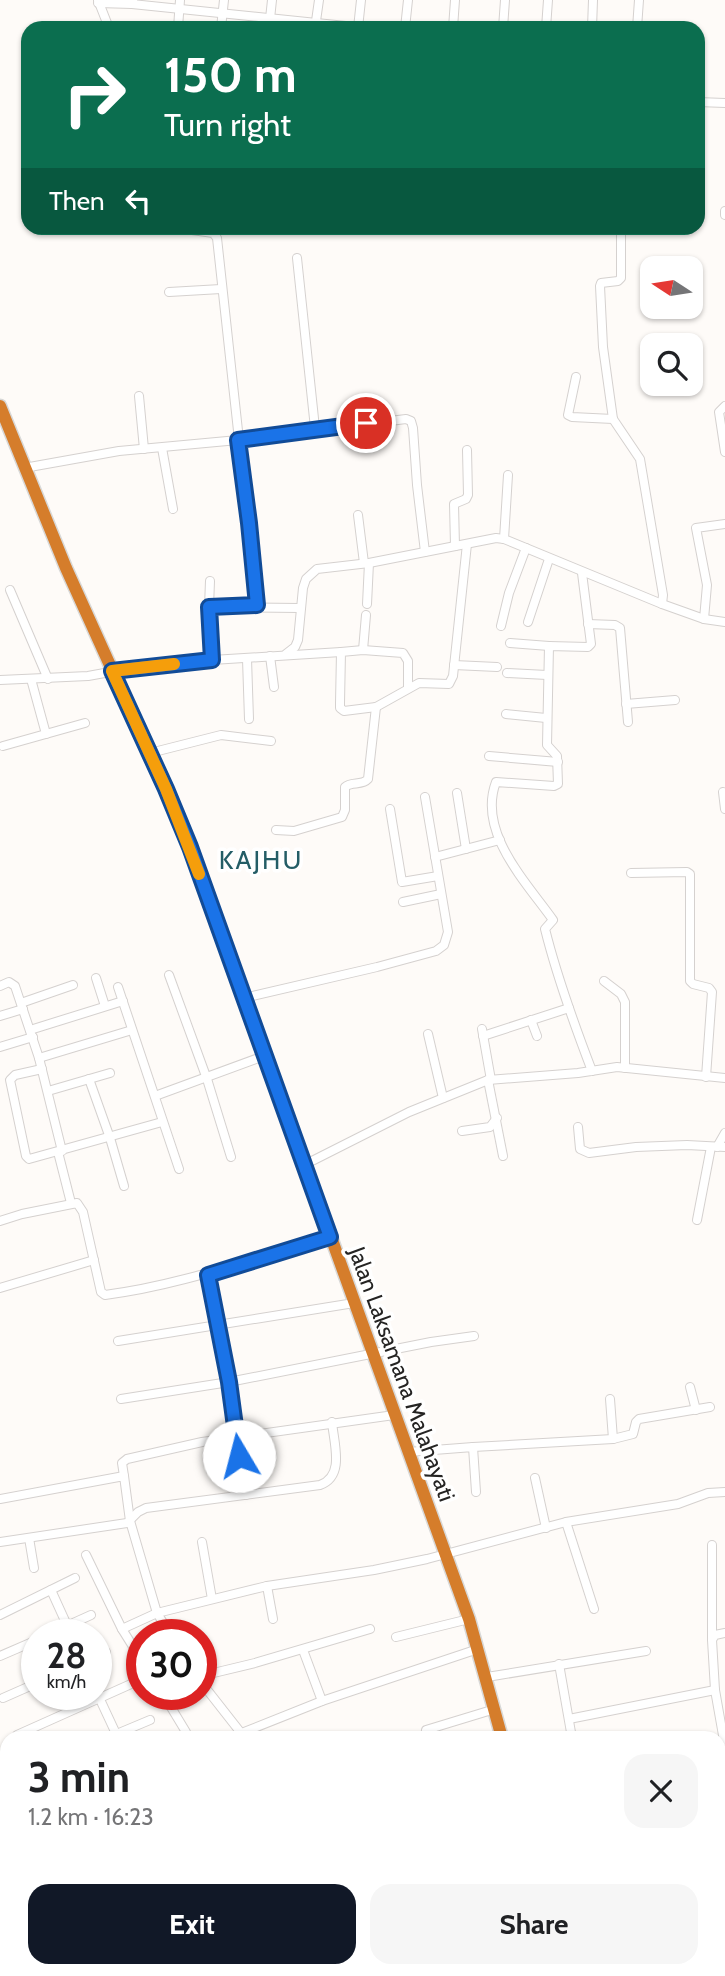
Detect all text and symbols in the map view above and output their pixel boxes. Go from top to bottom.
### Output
text: 150 m [164,45,297,104]
icon: right [49,49,140,140]
text: Turn right [164,105,291,144]
icon: left [119,182,157,220]
text: Then [49,185,105,217]
north arrow [640,256,704,318]
map controls [640,256,703,396]
button: search [640,333,703,396]
pin [336,393,396,453]
icon: arrive [347,404,385,442]
district label: KAJHU [219,844,303,876]
street label: Jalan Laksamana Malahayati [343,1242,461,1505]
position arrow [202,1419,276,1493]
speed limit sign: 30 [126,1619,217,1710]
text: 28 [47,1634,86,1677]
text: km/h [47,1671,86,1693]
text: 3 min [28,1751,130,1803]
button: close [624,1754,698,1828]
text: 1.2 km · 16:23 [28,1803,154,1831]
button: Exit [28,1884,356,1964]
button: Share [370,1884,698,1964]

